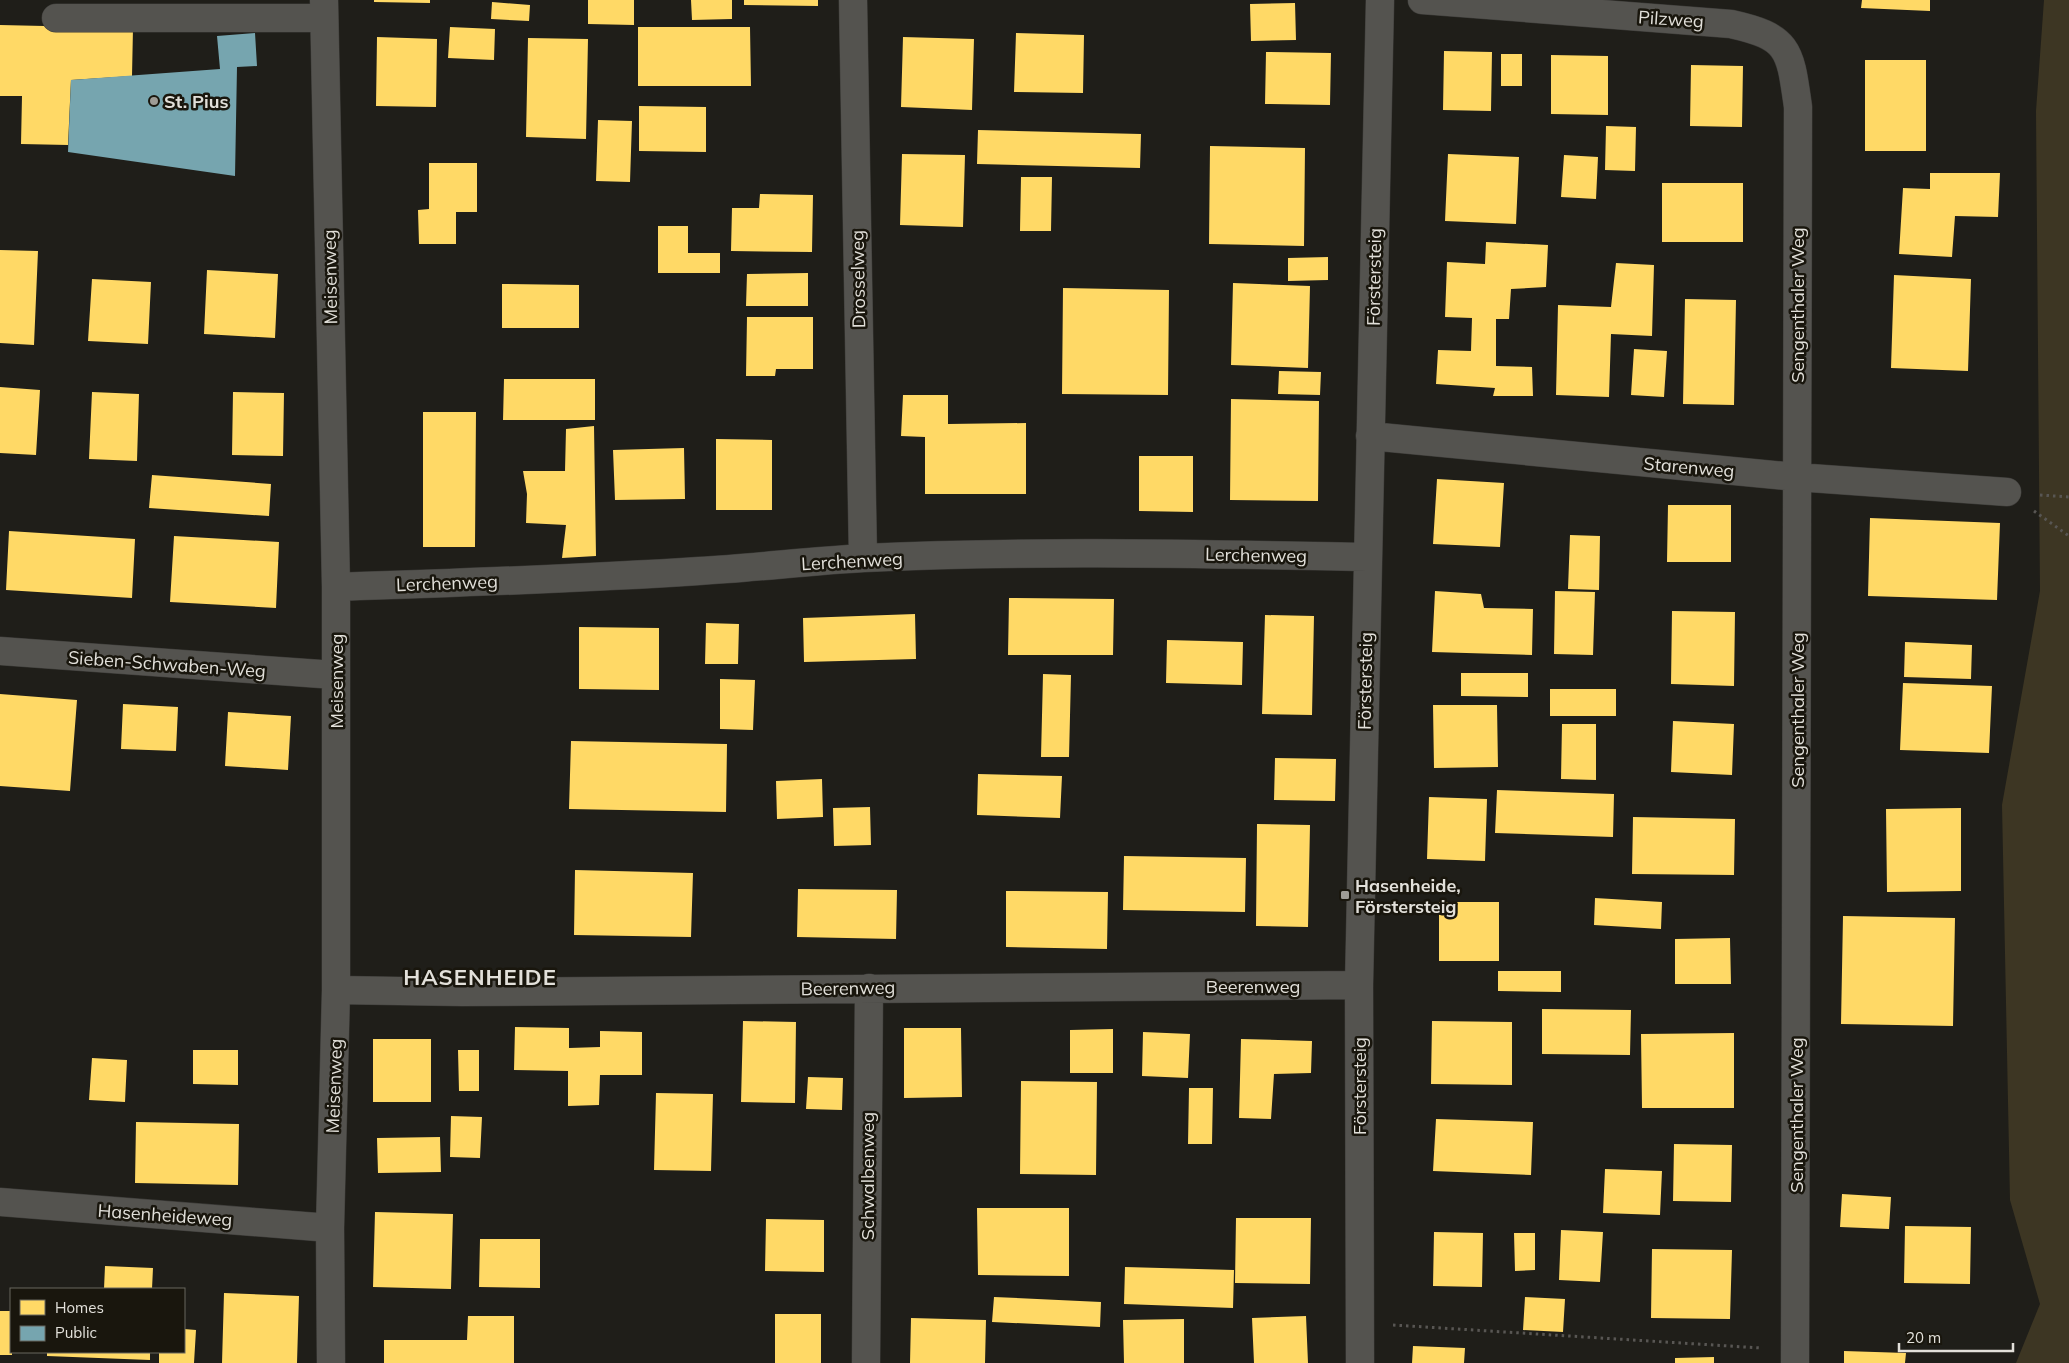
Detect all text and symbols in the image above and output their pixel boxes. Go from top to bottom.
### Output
street label: Pilzweg [1637,5,1705,33]
place label: St. Pius [164,90,229,113]
marker: St. Pius [148,95,160,107]
street label: Sengenthaler Weg [1786,227,1809,383]
street label: Förstersteig [1362,228,1386,326]
street label: Meisenweg [318,229,342,325]
street label: Drosselweg [846,230,870,328]
street label: Starenweg [1643,452,1735,482]
street label: Lerchenweg [1205,543,1307,567]
street label: Lerchenweg [801,547,903,575]
street label: Lerchenweg [396,570,498,596]
street label: Förstersteig [1353,632,1377,730]
street label: Sengenthaler Weg [1786,632,1809,788]
street label: Meisenweg [325,634,348,728]
street label: Sieben-Schwaben-Weg [67,646,267,682]
place label: Hasenheide, Förstersteig [1355,874,1461,918]
marker: Hasenheide, Förstersteig [1339,889,1351,901]
district label: HASENHEIDE [403,963,557,991]
street label: Beerenweg [1206,975,1300,998]
street label: Beerenweg [800,976,896,1000]
street label: Förstersteig [1348,1037,1371,1135]
street label: Sengenthaler Weg [1785,1037,1808,1193]
street label: Meisenweg [321,1038,347,1134]
street label: Schwalbenweg [856,1112,879,1240]
street label: Hasenheideweg [97,1199,233,1231]
legend [10,1288,185,1353]
text: Homes [55,1298,104,1317]
scale bar [1899,1320,2013,1352]
text: Public [55,1323,97,1342]
text: 20 m [1906,1328,1941,1347]

